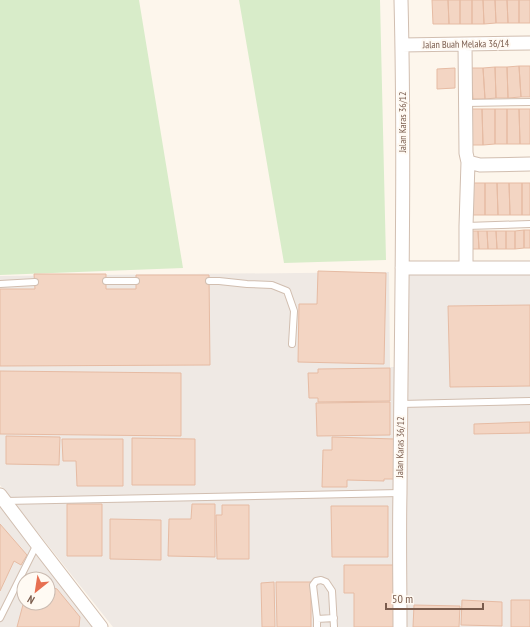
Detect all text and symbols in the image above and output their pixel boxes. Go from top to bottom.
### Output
street label: Jalan Buah Melaka 36/14 [422,37,510,51]
street label: Jalan Karas 36/12 [396,91,409,154]
street label: Jalan Karas 36/12 [393,416,407,479]
north arrow [16,571,56,611]
scale bar [386,585,483,611]
text: 50 m [392,591,413,606]
text: N [25,592,37,607]

